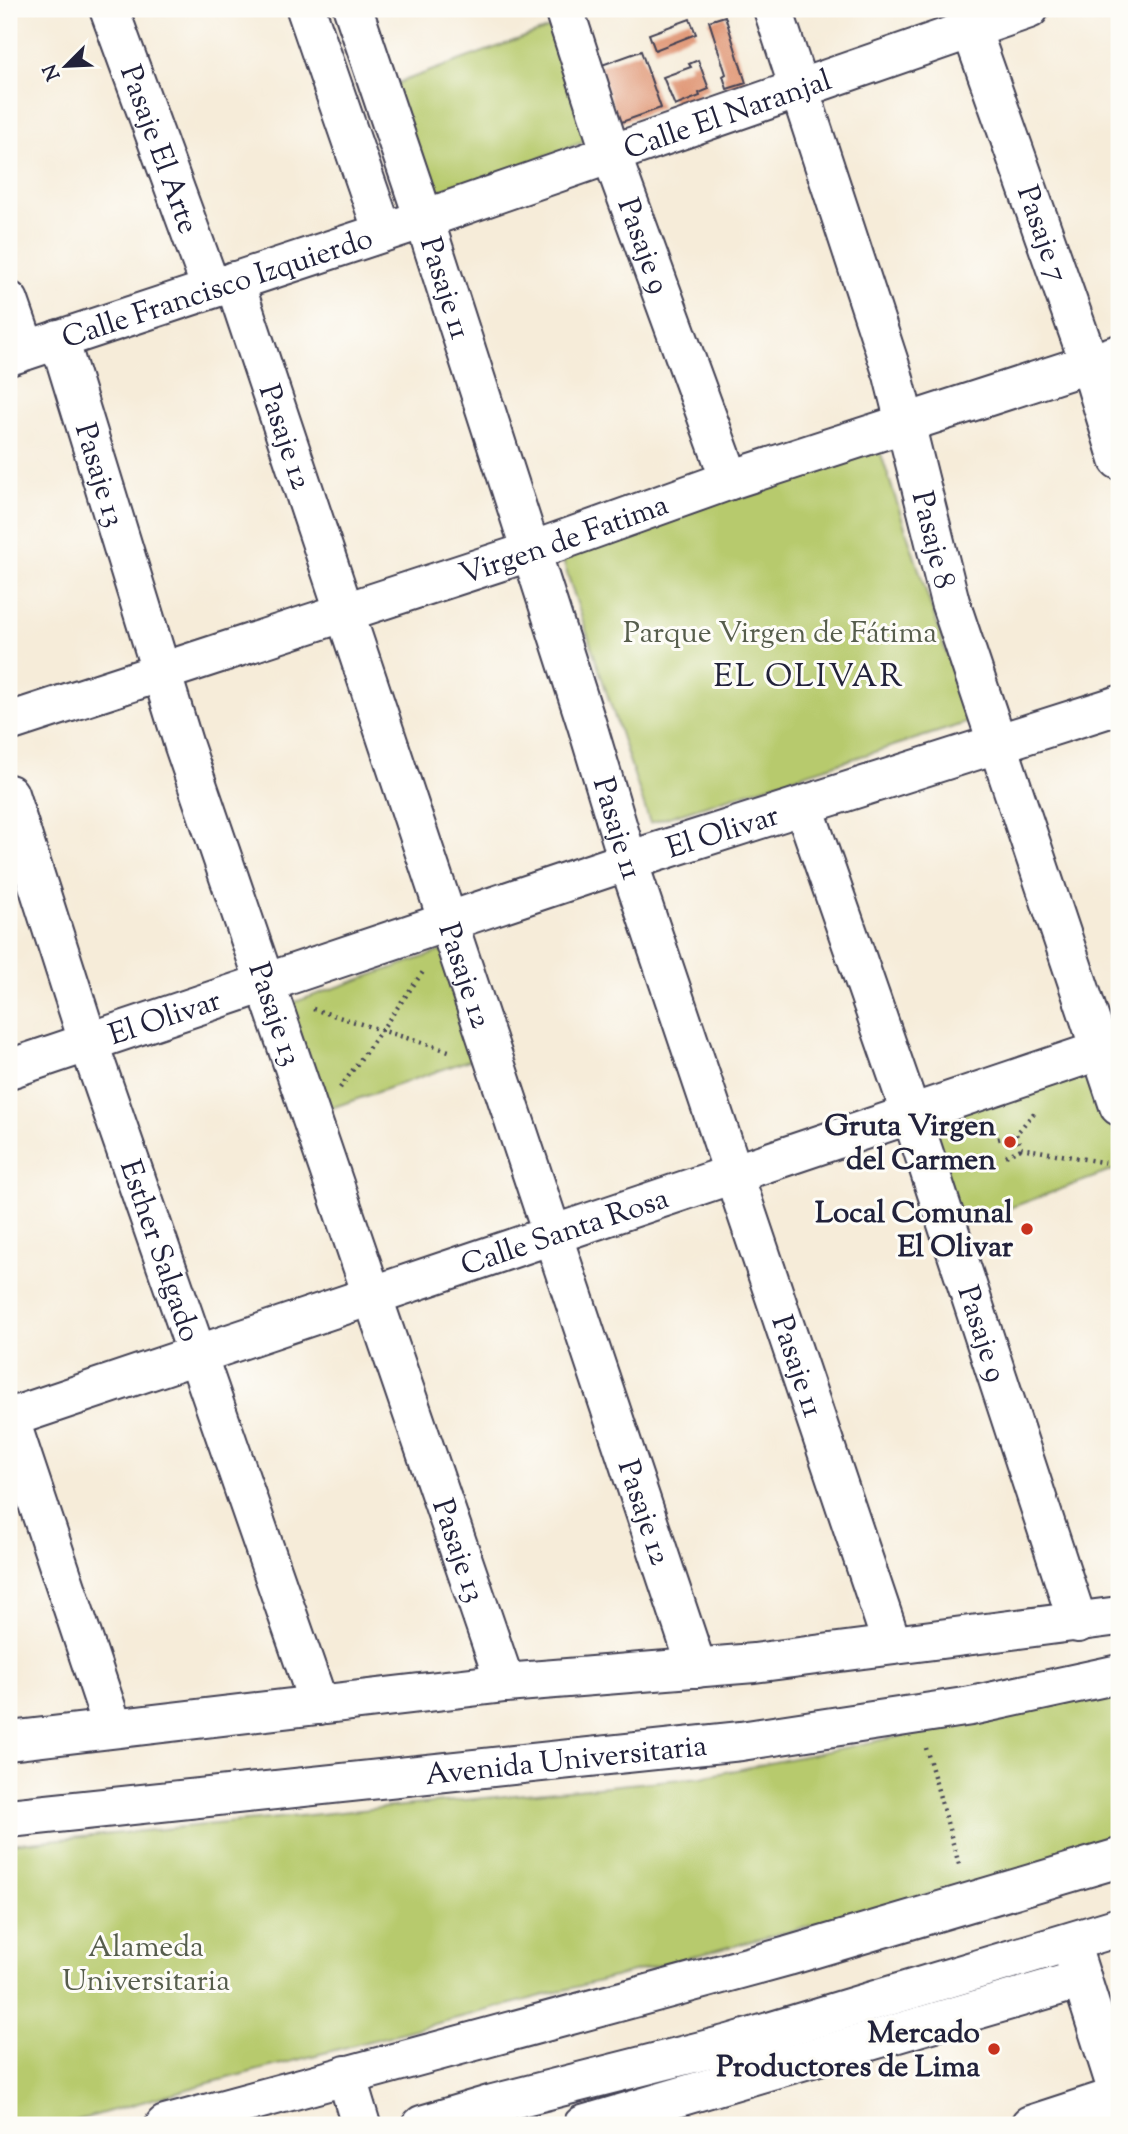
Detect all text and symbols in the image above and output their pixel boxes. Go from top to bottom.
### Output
north arrow [32,32,102,102]
text: N [37,59,68,84]
street label: Pasaje El Arte [107,60,208,240]
street label: Calle El Naranjal [618,60,838,172]
street label: Pasaje 7 [1004,180,1078,288]
street label: Pasaje 9 [605,193,679,300]
street label: Calle Francisco Izquierdo [57,218,379,361]
street label: Pasaje 11 [407,232,480,345]
street label: Pasaje 12 [246,379,321,496]
street label: Pasaje 13 [62,418,135,533]
street label: Virgen de Fatima [454,485,675,597]
street label: Pasaje 8 [899,487,965,594]
park label: Parque Virgen de Fátima [623,613,937,656]
district label: EL OLIVAR [714,655,904,701]
street label: Pasaje 11 [580,772,652,886]
street label: El Olivar [661,795,785,871]
street label: Pasaje 12 [426,918,501,1034]
street label: Pasaje 13 [236,957,311,1072]
street label: El Olivar [104,980,227,1058]
place label: Gruta Virgen del Carmen [824,1106,996,1183]
marker: Gruta Virgen del Carmen [1002,1134,1018,1150]
street label: Esther Salgado [107,1154,210,1348]
street label: Calle Santa Rosa [456,1178,675,1288]
place label: Local Comunal El Olivar [815,1193,1014,1270]
marker: Local Comunal El Olivar [1019,1221,1035,1237]
street label: Pasaje 9 [945,1280,1016,1388]
street label: Pasaje 11 [759,1310,833,1423]
street label: Pasaje 12 [605,1455,680,1571]
street label: Pasaje 13 [420,1494,495,1609]
street label: Avenida Universitaria [423,1726,709,1798]
park label: Alameda Universitaria [62,1927,230,2004]
place label: Mercado Productores de Lima [716,2013,980,2090]
marker: Mercado Productores de Lima [986,2041,1002,2057]

